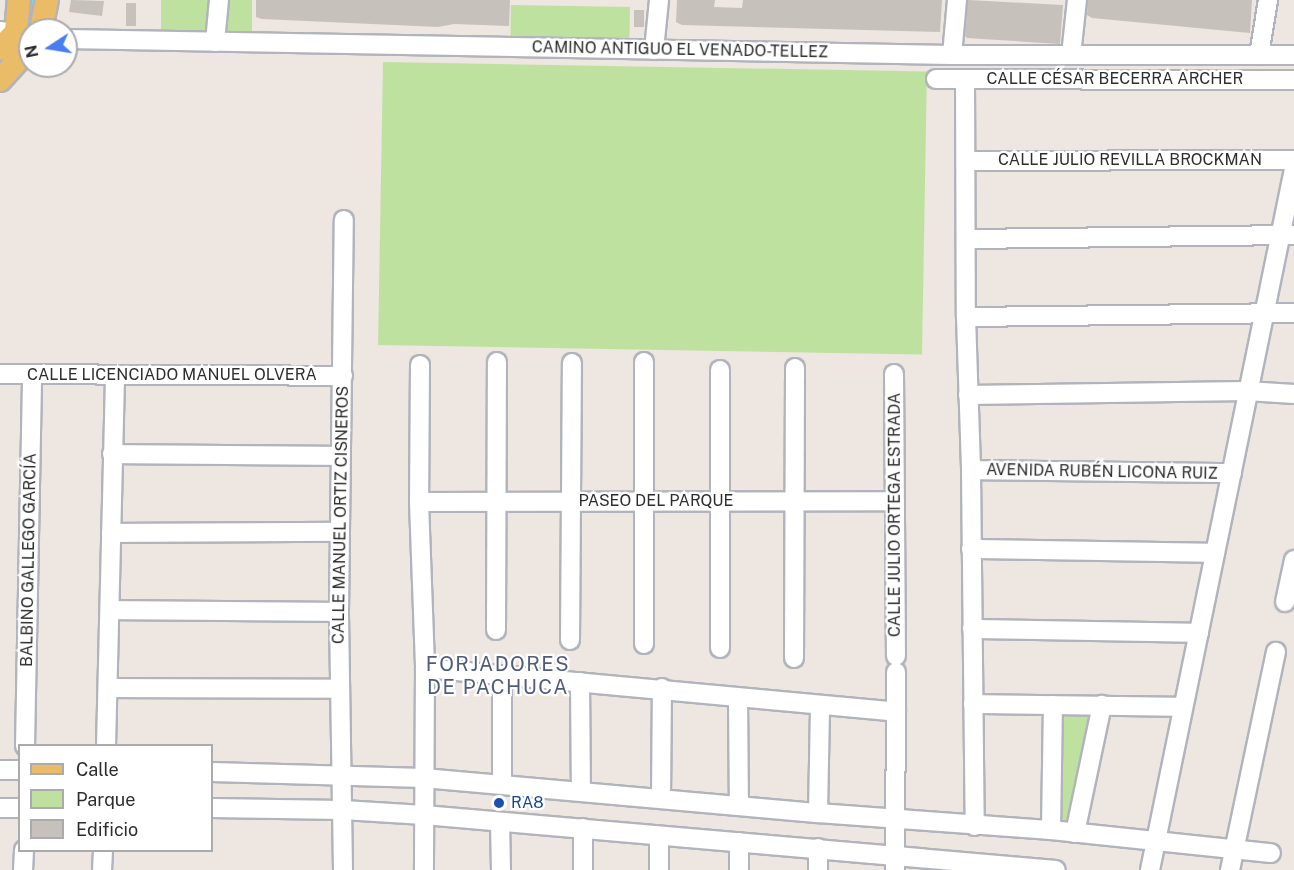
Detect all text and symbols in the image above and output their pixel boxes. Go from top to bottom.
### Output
north arrow [18,18,78,78]
street label: CAMINO ANTIGUO EL VENADO-TELLEZ [531,38,829,62]
text: N [21,43,42,60]
street label: CALLE CÉSAR BECERRA ARCHER [987,69,1243,89]
street label: CALLE JULIO REVILLA BROCKMAN [998,150,1262,170]
street label: CALLE LICENCIADO MANUEL OLVERA [27,365,317,385]
street label: CALLE MANUEL ORTIZ CISNEROS [329,386,353,644]
street label: CALLE JULIO ORTEGA ESTRADA [885,393,905,637]
street label: BALBINO GALLEGO GARCÍA [18,453,40,667]
street label: AVENIDA RUBÉN LICONA RUIZ [986,460,1218,484]
street label: PASEO DEL PARQUE [579,491,733,511]
district label: FORJADORES DE PACHUCA [426,652,570,699]
legend [18,744,213,852]
text: Calle [76,759,119,780]
text: Parque [76,789,136,810]
place label: RA8 [511,793,543,813]
marker: RA8 [492,796,506,810]
text: Edificio [76,819,138,840]

